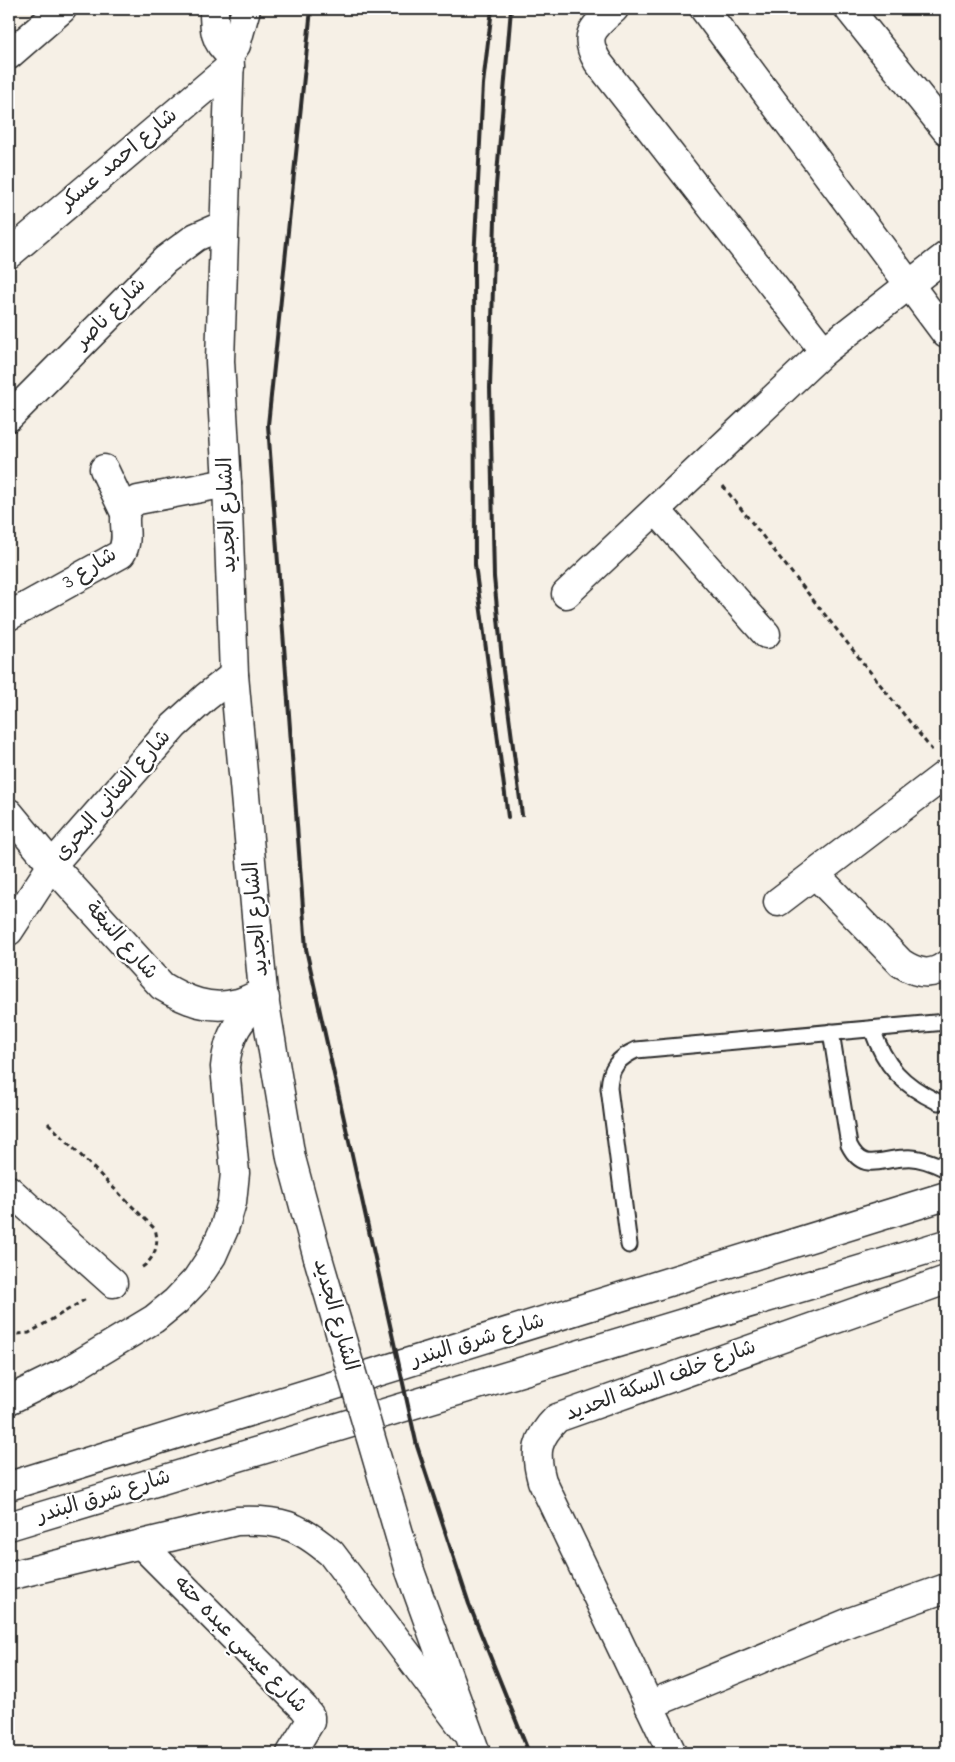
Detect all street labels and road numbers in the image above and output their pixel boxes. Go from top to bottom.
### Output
street label: شارع احمد عسكر [52,102,185,220]
street label: شارع ناصر [67,271,154,358]
street label: الشارع الجديد [211,457,245,573]
street label: شارع 3 [57,541,123,597]
street label: شارع العنانى البحرى [47,724,179,868]
street label: الشارع الجديد [237,860,277,978]
street label: شارع النبغة [78,895,164,987]
street label: الشارع الجديد [305,1255,365,1375]
street label: شارع شرق البندر [406,1306,549,1376]
street label: شارع خلف السكة الحديد [562,1333,760,1429]
street label: شارع شرق البندر [32,1462,175,1532]
street label: شارع عيسي عبده حته [165,1569,314,1722]

